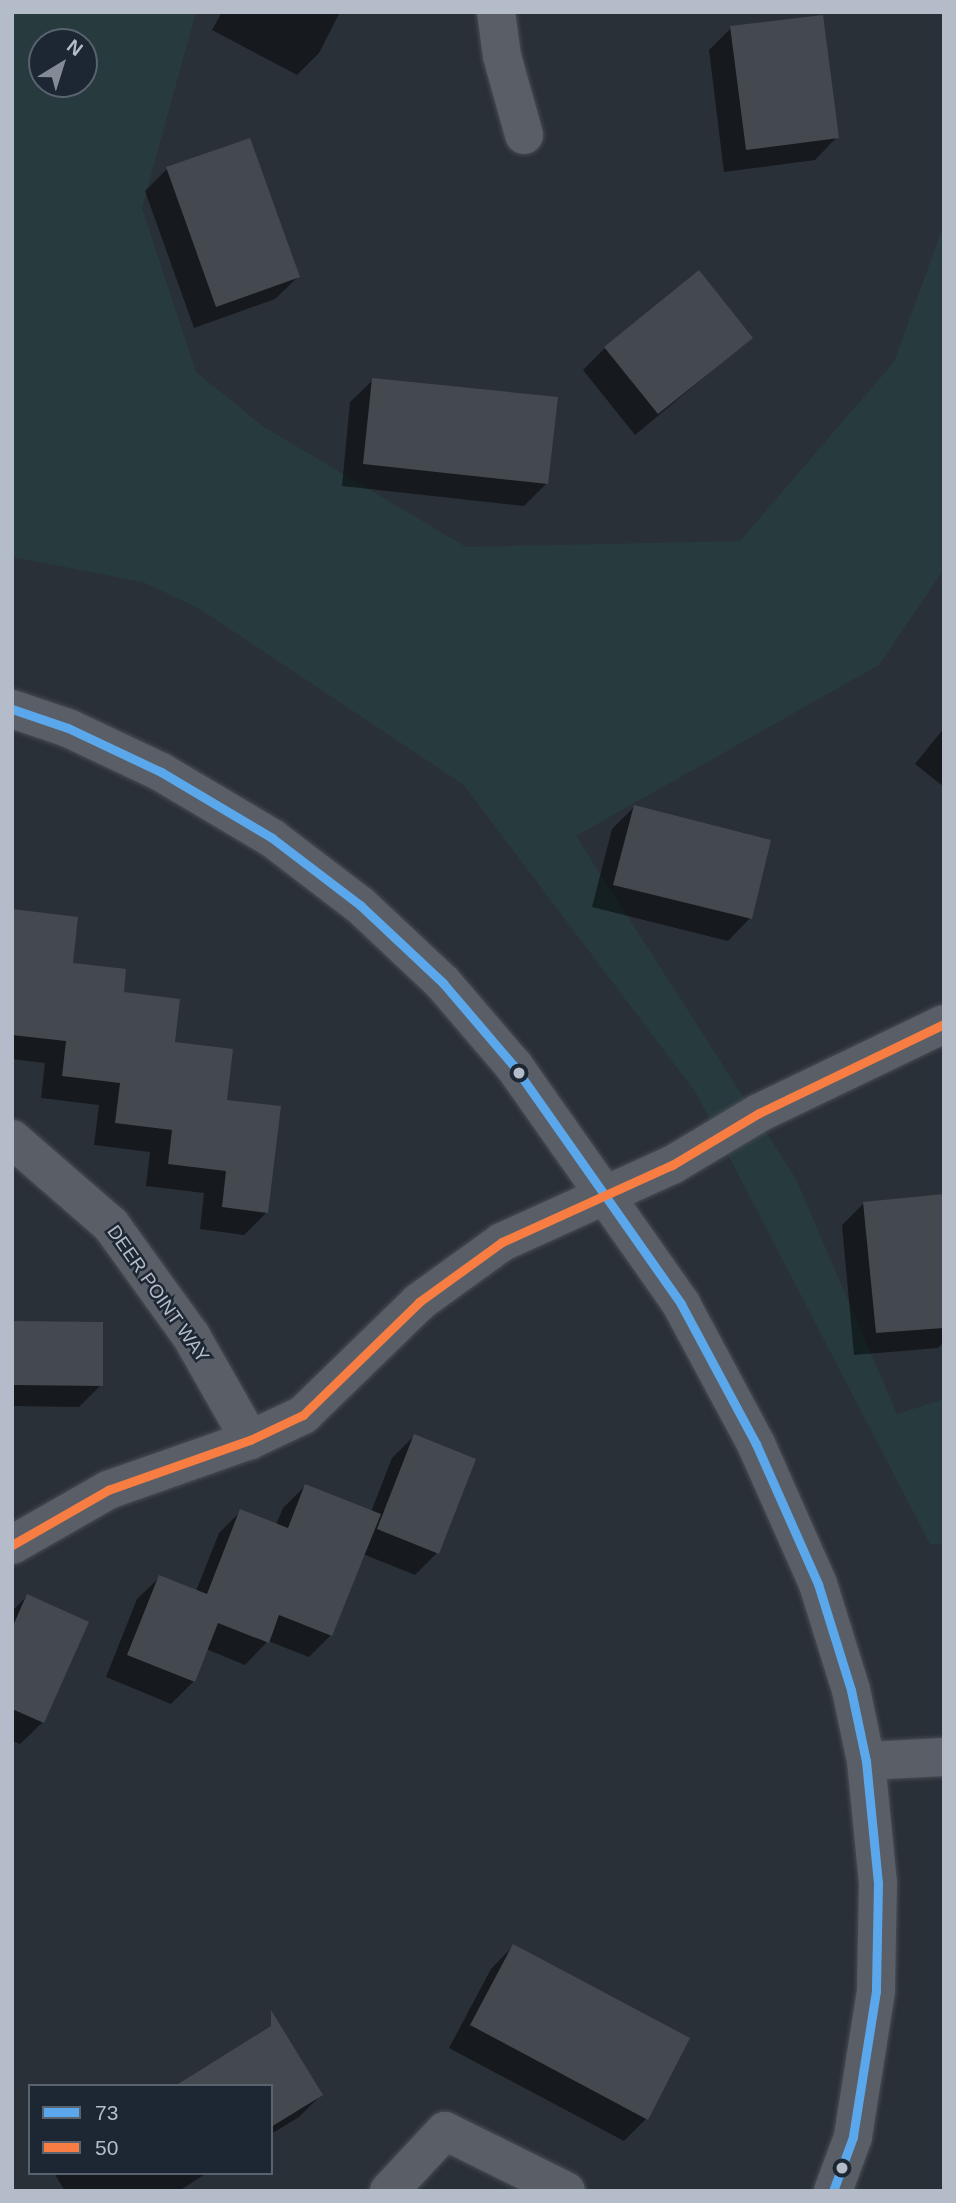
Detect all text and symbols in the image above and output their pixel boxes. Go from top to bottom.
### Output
north arrow [28,28,98,98]
text: N [63,35,87,60]
unlabelled marker [512,1066,526,1080]
street label: DEER POINT WAY [102,1221,214,1367]
legend [28,2084,273,2175]
text: 73 [95,2101,118,2124]
text: 50 [95,2136,118,2159]
unlabelled marker [835,2161,849,2175]

